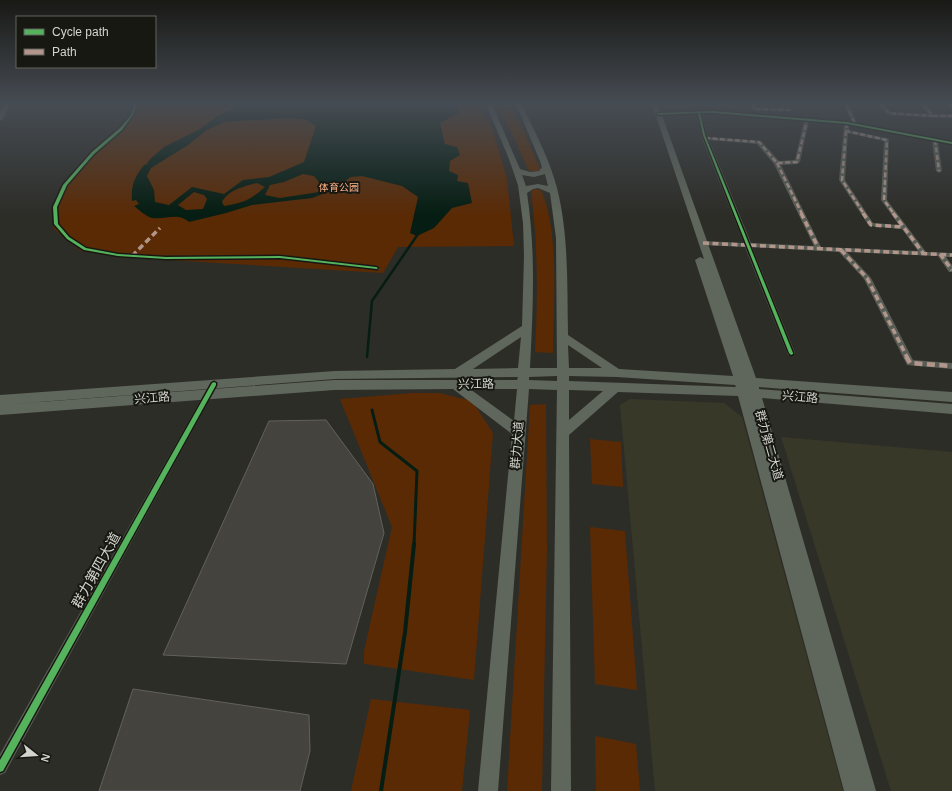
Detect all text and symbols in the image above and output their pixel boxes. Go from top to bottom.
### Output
legend [16,16,156,68]
text: Cycle path [52,25,109,39]
text: Path [52,45,77,59]
park label: 体育公园 [319,182,359,193]
street label: 兴江路 [458,377,494,391]
street label: 兴江路 [781,388,819,406]
street label: 兴江路 [133,389,171,407]
street label: 群力第二大道 [752,408,786,482]
street label: 群力大道 [508,420,526,470]
street label: 群力第四大道 [69,529,123,611]
north arrow [16,735,56,775]
text: N [39,752,52,764]

